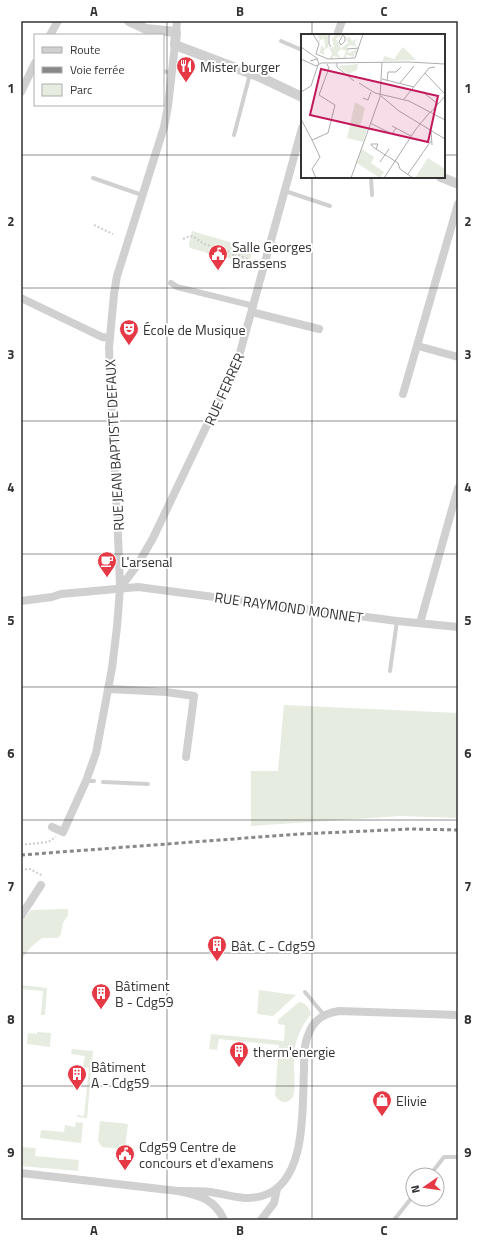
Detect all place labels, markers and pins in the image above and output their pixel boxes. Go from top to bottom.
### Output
restaurant icon: Mister burger [175,55,197,83]
place label: Mister burger [200,56,280,77]
place label: Salle Georges Brassens [232,236,312,273]
public building icon: Salle Georges Brassens [207,243,229,271]
theatre icon: École de Musique [118,318,140,346]
place label: École de Musique [143,319,246,340]
cafe icon: L'arsenal [96,550,118,578]
place label: L'arsenal [121,551,173,572]
building icon: Bât. C - Cdg59 [206,934,228,962]
place label: Bât. C - Cdg59 [231,935,315,956]
place label: Bâtiment B - Cdg59 [115,975,174,1012]
building icon: Bâtiment B - Cdg59 [90,982,112,1010]
building icon: therm'energie [228,1040,250,1068]
place label: therm'energie [253,1041,335,1062]
place label: Bâtiment A - Cdg59 [91,1056,150,1093]
building icon: Bâtiment A - Cdg59 [66,1063,88,1091]
shop icon: Elivie [371,1089,393,1117]
place label: Elivie [396,1090,427,1111]
place label: Cdg59 Centre de concours et d'examens [139,1136,273,1173]
public building icon: Cdg59 Centre de concours et d'examens [114,1143,136,1171]

